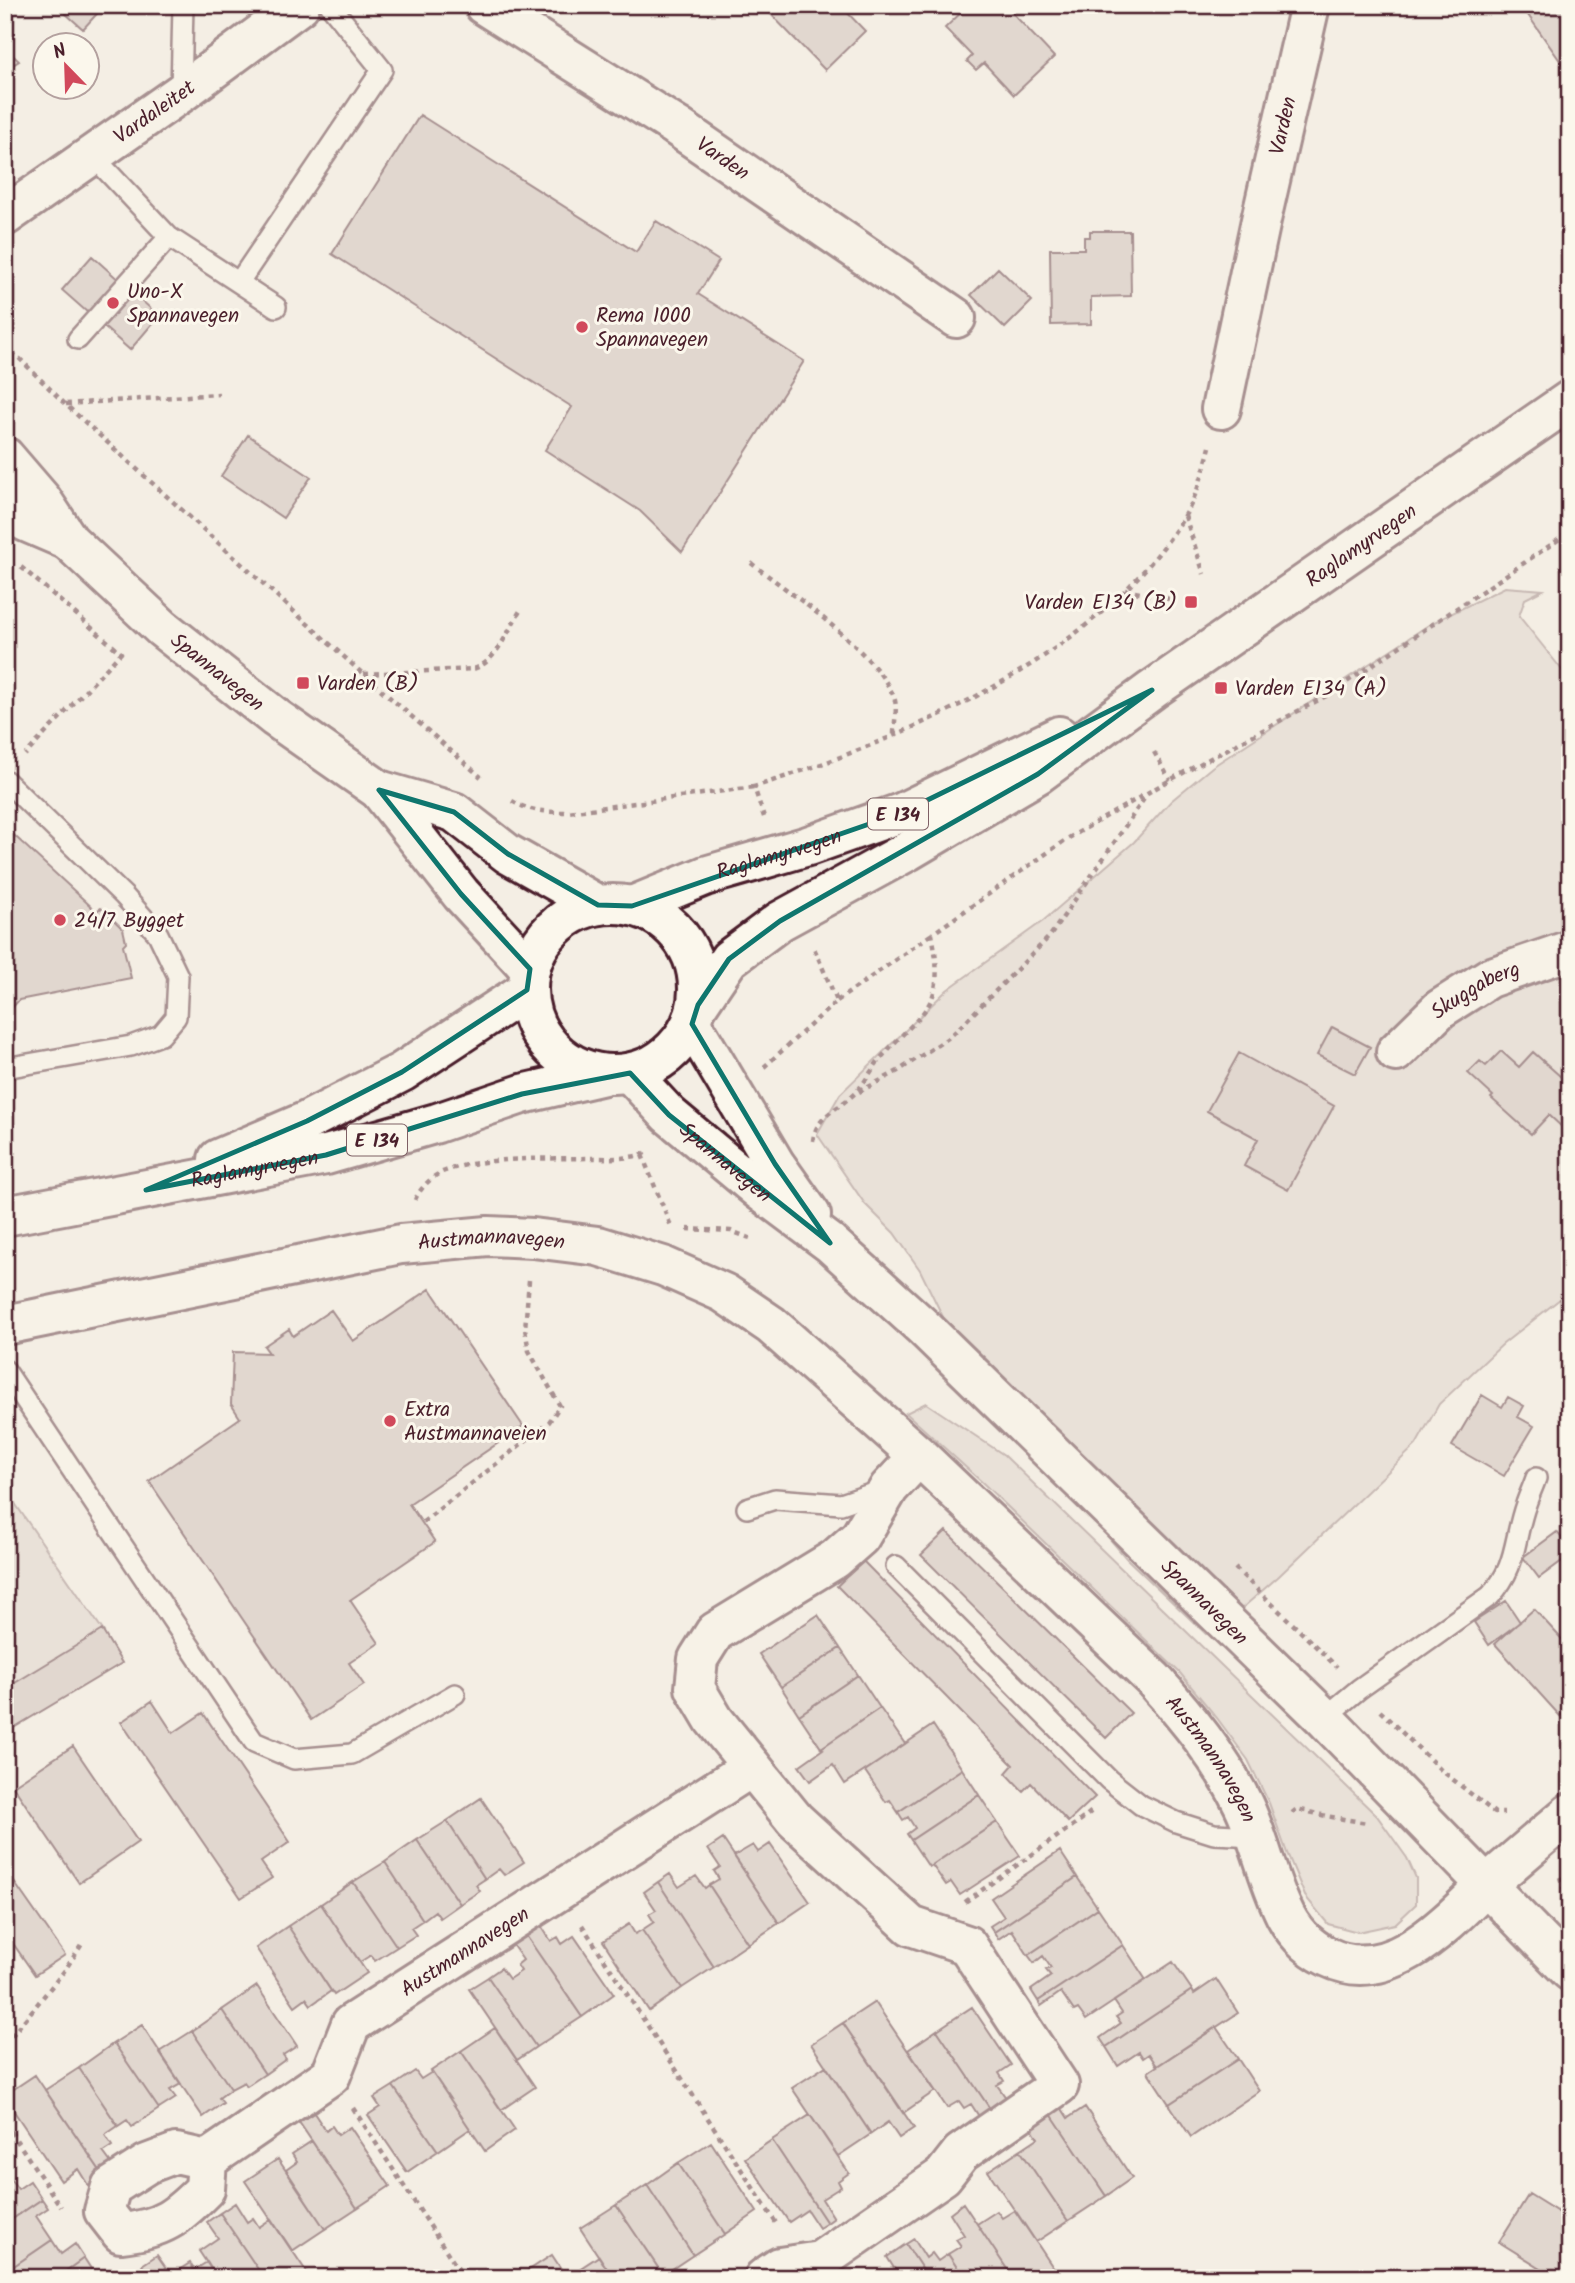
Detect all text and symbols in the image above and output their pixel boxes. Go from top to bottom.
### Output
north arrow [32,32,102,102]
text: N [49,36,72,68]
street label: Vardaleitet [107,72,204,153]
street label: Varden [1261,93,1307,158]
street label: Varden [688,129,756,190]
place label: Uno-X Spannavegen [127,276,239,333]
marker: Uno-X Spannavegen [105,295,121,311]
place label: Rema 1000 Spannavegen [596,300,708,357]
marker: Rema 1000 Spannavegen [574,319,590,335]
street label: Raglamyrvegen [1299,496,1424,597]
place label: Varden E134 (B) [1024,587,1177,620]
marker: Varden E134 (B) [1183,594,1199,610]
street label: Spannavegen [162,625,271,721]
place label: Varden (B) [317,668,419,701]
place label: Varden E134 (A) [1235,673,1387,706]
marker: Varden (B) [295,675,311,691]
marker: Varden E134 (A) [1213,680,1229,696]
road number: E 134 [868,799,928,830]
street label: Raglamyrvegen [713,820,847,890]
place label: 24/7 Bygget [74,905,185,938]
marker: 24/7 Bygget [52,912,68,928]
street label: Skuggaberg [1423,953,1525,1028]
street label: Spannavegen [671,1115,778,1212]
road number: E 134 [347,1124,407,1156]
street label: Raglamyrvegen [188,1142,322,1198]
street label: Austmannavegen [416,1221,567,1260]
place label: Extra Austmannaveien [404,1394,547,1451]
marker: Extra Austmannaveien [382,1413,398,1429]
street label: Spannavegen [1152,1552,1255,1654]
street label: Austmannavegen [1156,1688,1264,1828]
street label: Austmannavegen [394,1899,537,2006]

